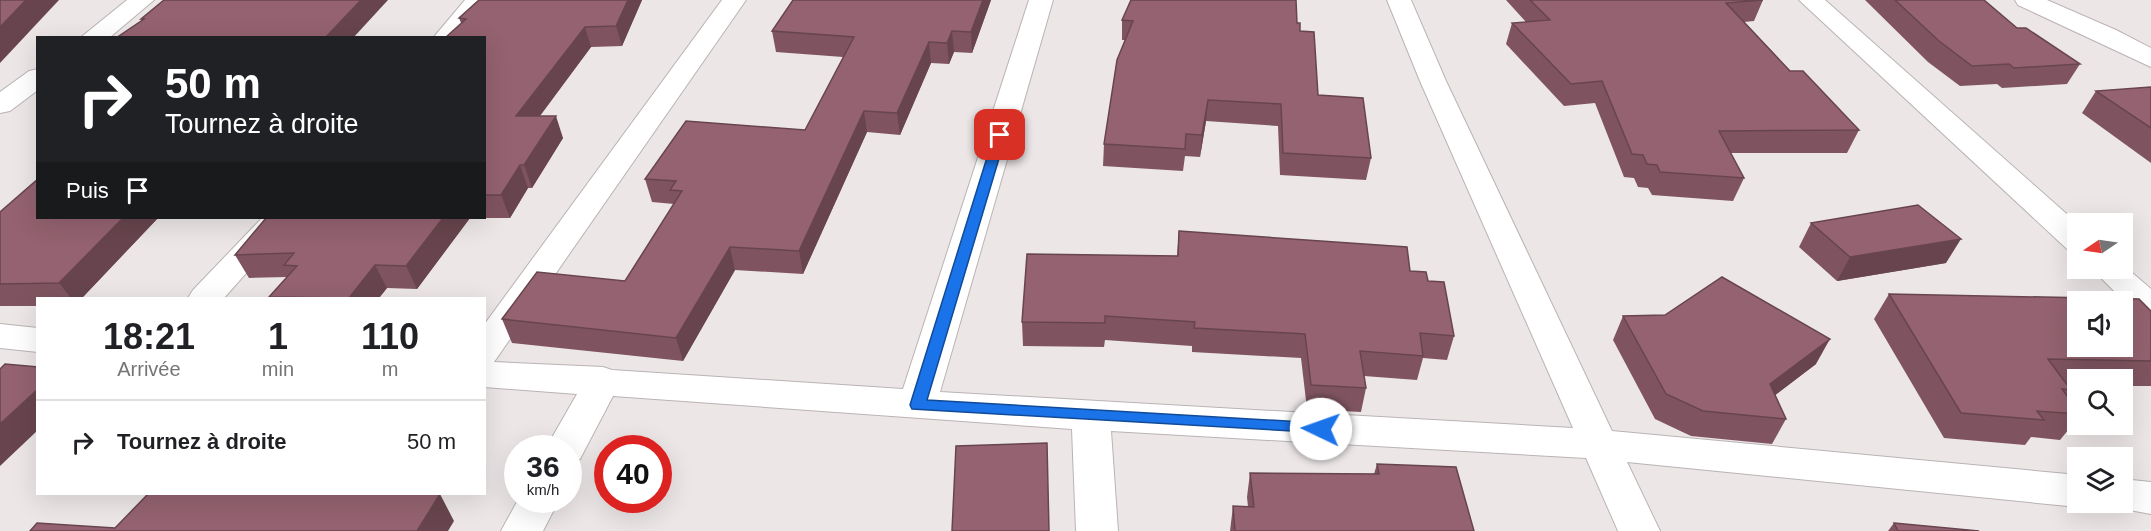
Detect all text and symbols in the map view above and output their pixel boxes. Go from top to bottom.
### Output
icon: right [66,60,144,138]
text: 50 m [165,60,261,107]
text: Tournez à droite [165,109,359,139]
pin [974,109,1025,160]
icon: arrive [983,118,1016,151]
icon: arrive [121,174,154,207]
text: Puis [66,178,109,203]
north arrow [2067,213,2133,279]
map controls [2067,213,2133,513]
button: sound [2067,291,2133,357]
text: 18:21 [103,316,195,357]
text: 1 [268,316,288,357]
text: 110 [361,316,419,357]
text: Arrivée [117,358,181,380]
text: min [262,358,294,380]
text: m [382,358,398,380]
button: search [2067,369,2133,435]
position arrow [1289,397,1353,461]
icon: right [66,426,99,459]
text: Tournez à droite [117,429,287,454]
text: 50 m [407,429,456,454]
speed limit sign: 40 [594,435,672,513]
button: layers [2067,447,2133,513]
text: 36 [526,450,560,483]
text: km/h [527,481,559,498]

